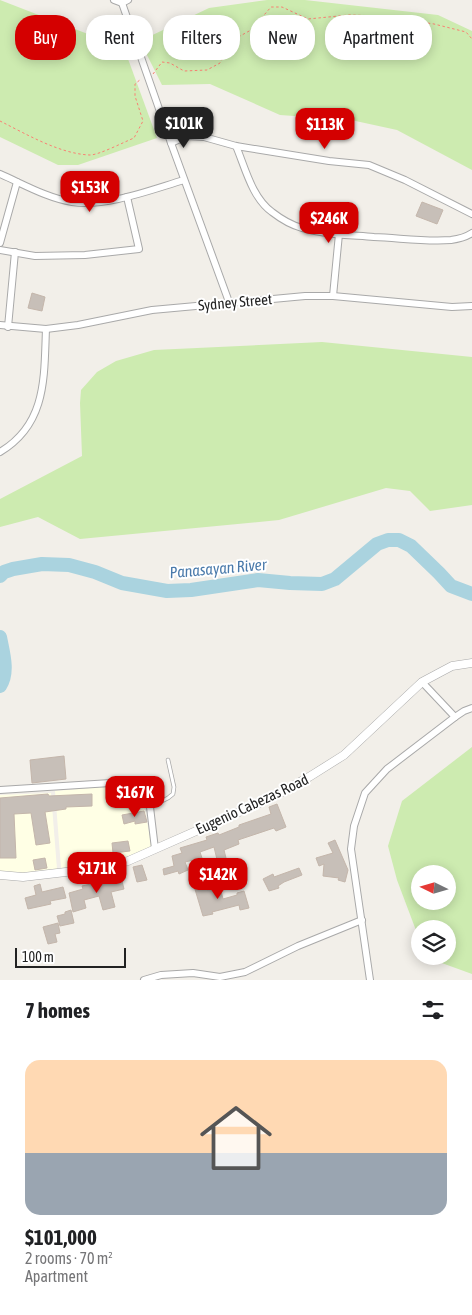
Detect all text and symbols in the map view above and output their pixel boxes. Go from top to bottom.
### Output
chip: Buy [15,15,76,60]
chip: Rent [86,15,153,60]
chip: Filters [163,15,240,60]
chip: New [250,15,315,60]
chip: Apartment [325,15,432,60]
pin: $101K [149,106,219,149]
pin: $113K [290,108,360,150]
text: $101K [165,114,203,132]
text: $113K [306,115,344,133]
pin: $153K [55,170,125,213]
text: $153K [71,178,109,196]
pin: $246K [294,202,364,244]
text: $246K [310,209,348,227]
street label: Sydney Street [197,290,273,314]
water label: Panasayan River [169,555,269,582]
street label: Eugenio Cabezas Road [193,770,311,838]
pin: $167K [100,776,170,818]
text: $167K [116,783,154,801]
pin: $171K [62,852,132,894]
pin: $142K [183,858,253,900]
text: $171K [78,859,116,877]
text: $142K [199,865,237,883]
north arrow [411,865,456,910]
map controls [411,865,456,965]
button: layers [411,920,456,965]
scale bar [15,945,126,968]
text: 100 m [22,949,54,965]
icon: filters [419,996,447,1024]
text: 7 homes [25,998,90,1022]
icon: home [191,1093,281,1183]
text: $101,000 [25,1225,97,1249]
text: 2 rooms · 70 m² [25,1249,113,1267]
text: Apartment [25,1267,88,1285]

